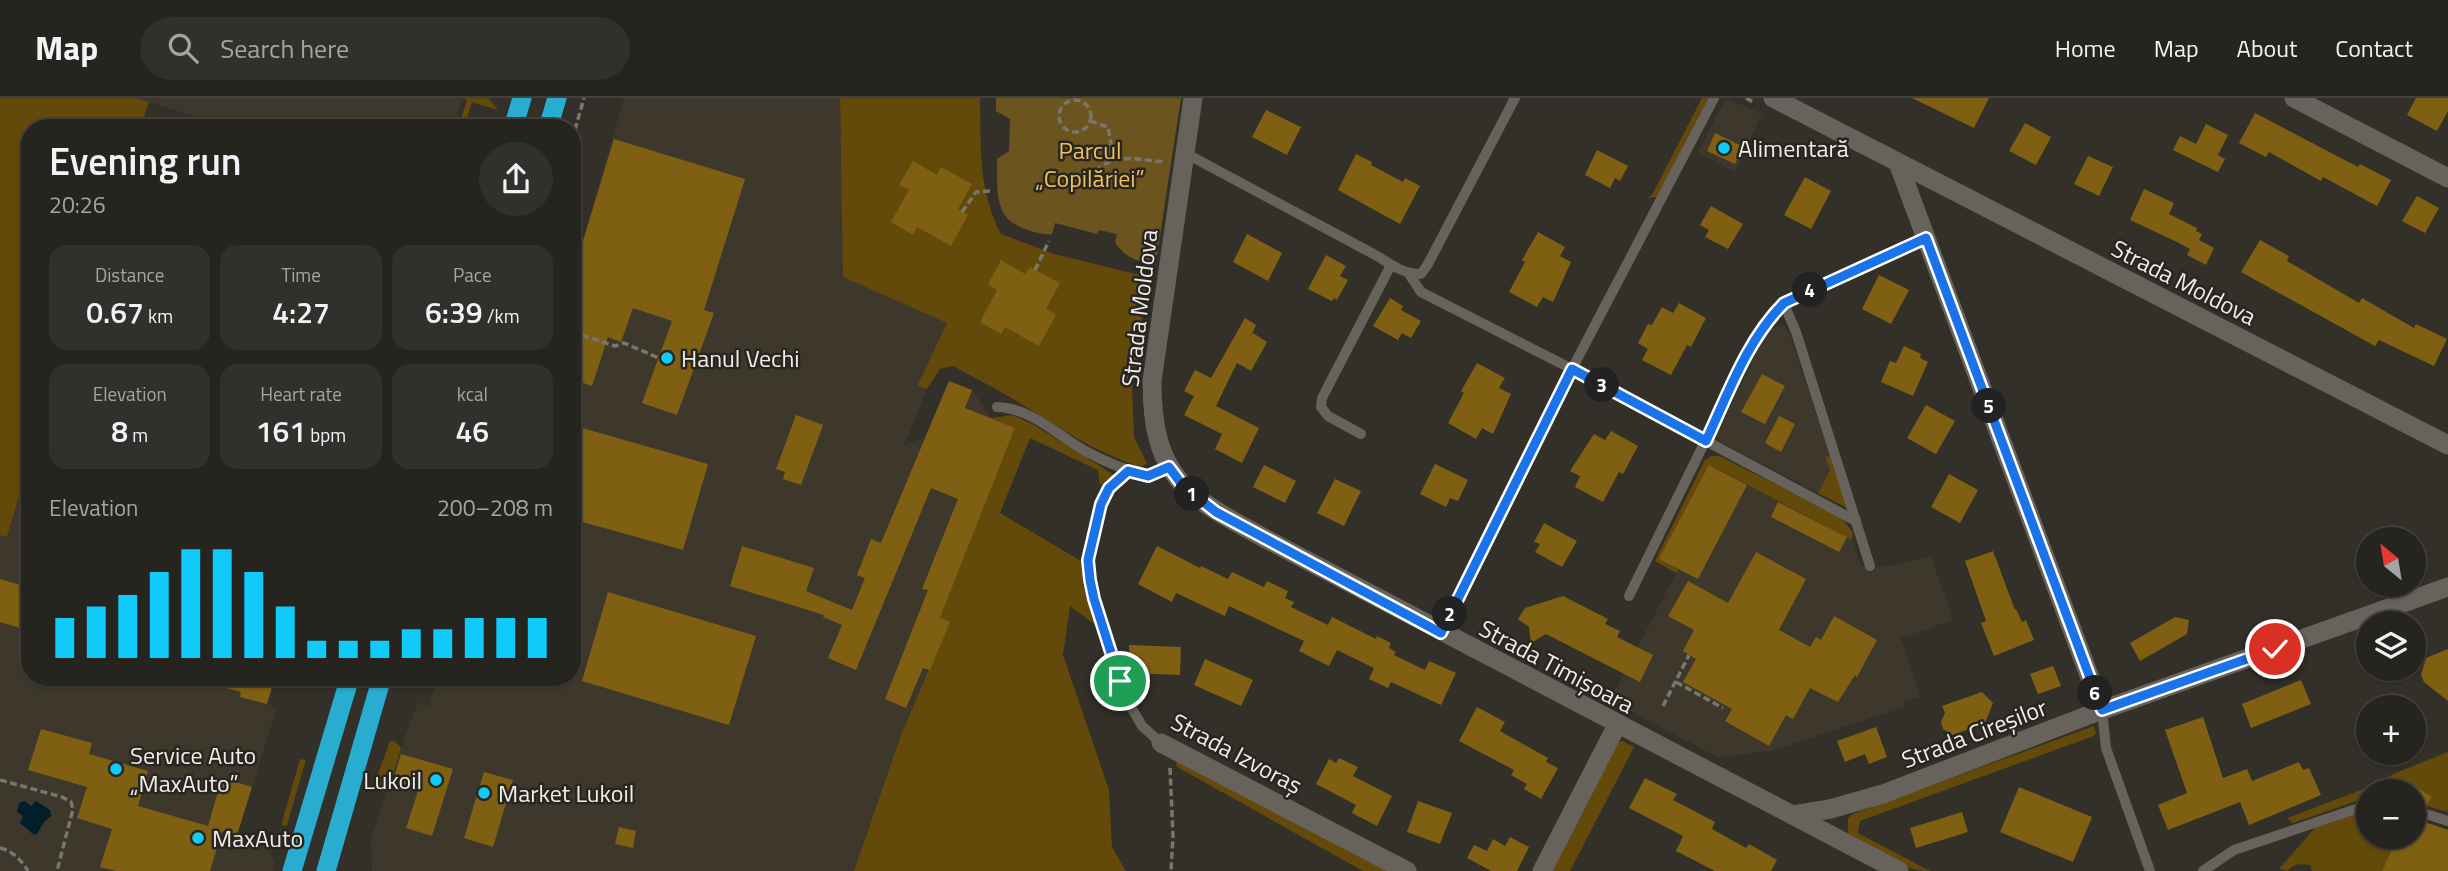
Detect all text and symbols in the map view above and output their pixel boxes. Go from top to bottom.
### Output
search box [140,17,630,80]
text: Map [35,23,98,73]
icon: search [164,29,202,67]
text: Search here [220,29,349,68]
text: Home [2055,30,2116,66]
text: Map [2154,30,2199,66]
text: About [2237,30,2297,66]
text: Contact [2335,30,2413,66]
place label: Alimentară [1738,130,1849,166]
text: Evening run [49,132,242,190]
park label: Parcul „Copilăriei” [1035,132,1145,196]
marker: Alimentară [1716,140,1732,156]
button: share [479,142,553,216]
text: 20:26 [49,187,106,222]
street label: Strada Moldova [1111,227,1167,389]
street label: Strada Moldova [2105,230,2263,334]
text: Distance [95,260,164,289]
text: Time [281,260,321,289]
text: Pace [453,260,492,289]
pin: 4 [1792,272,1828,308]
text: 4 [1804,275,1815,304]
text: 0.67 [86,289,144,335]
text: 4:27 [272,289,330,335]
text: 6:39 [425,289,483,335]
text: km [144,301,173,330]
text: /km [483,301,520,330]
place label: Hanul Vechi [681,340,800,376]
marker: Hanul Vechi [659,350,675,366]
pin: 3 [1584,368,1620,402]
text: 3 [1596,370,1607,399]
text: Elevation [93,379,167,408]
text: Heart rate [260,379,342,408]
text: kcal [457,379,488,408]
pin: 5 [1972,388,2007,424]
text: 5 [1983,391,1994,420]
text: 8 [111,408,128,454]
text: 161 [256,408,306,454]
text: 46 [456,408,489,454]
text: m [128,420,148,449]
text: bpm [306,420,346,449]
pin: 1 [1174,476,1210,512]
text: 1 [1186,479,1197,508]
text: Elevation [49,490,138,525]
text: 200–208 m [437,490,553,525]
north arrow [2356,527,2426,597]
map controls [2356,527,2426,849]
pin: 2 [1432,596,1468,632]
text: 2 [1444,599,1455,628]
street label: Strada Timișoara [1473,610,1641,722]
button: layers [2356,611,2426,681]
pin [2245,619,2305,679]
icon: check [2256,630,2294,668]
pin [1090,651,1150,711]
icon: arrive [1101,662,1139,700]
pin: 6 [2078,676,2112,710]
text: 6 [2089,678,2100,707]
street label: Strada Cireșilor [1896,689,2052,777]
button: + [2356,695,2426,765]
street label: Strada Izvoraș [1165,703,1309,803]
place label: Service Auto „MaxAuto” [130,737,256,801]
marker: Service Auto „MaxAuto” [108,761,124,777]
place label: Lukoil [363,762,422,798]
marker: Lukoil [428,772,444,788]
place label: Market Lukoil [498,775,634,811]
button: − [2356,779,2426,849]
marker: Market Lukoil [476,785,492,801]
place label: MaxAuto [212,820,303,856]
marker: MaxAuto [190,830,206,846]

